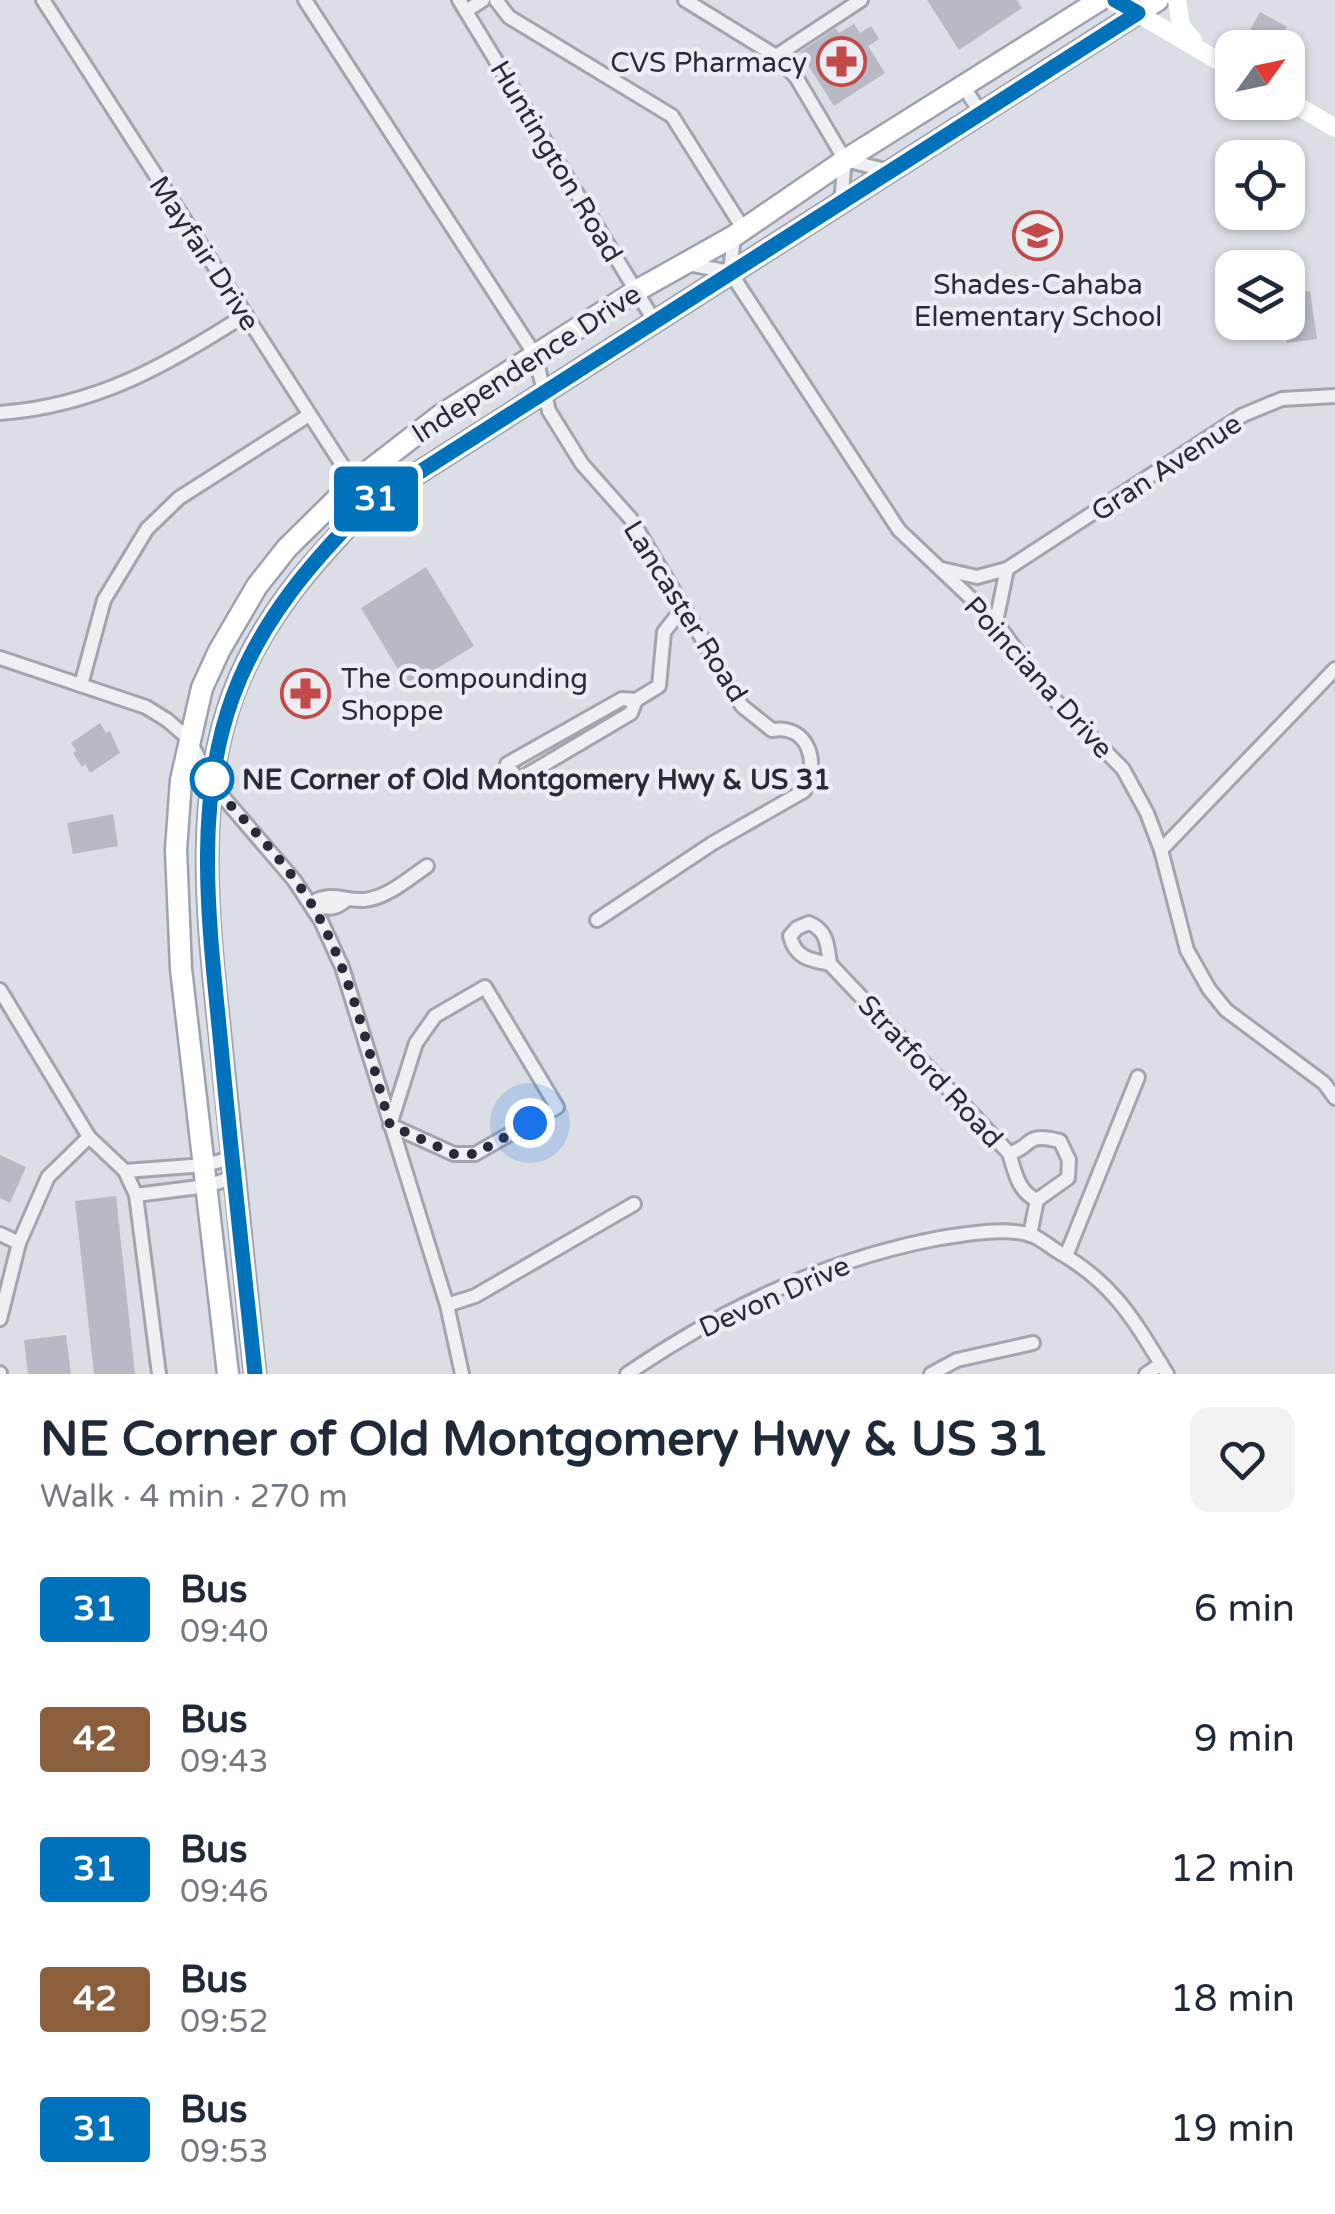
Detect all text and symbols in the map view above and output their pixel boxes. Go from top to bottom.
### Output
north arrow [1215,30,1305,120]
map controls [1215,30,1305,340]
pharmacy icon: CVS Pharmacy [816,36,868,88]
place label: CVS Pharmacy [610,46,807,80]
street label: Huntington Road [483,55,630,268]
button: locate [1215,140,1305,230]
street label: Mayfair Drive [142,170,267,337]
school or university icon: Shades-Cahaba Elementary School [1012,210,1064,262]
button: layers [1215,250,1305,340]
place label: Shades-Cahaba Elementary School [914,268,1162,334]
street label: Independence Drive [406,277,647,451]
street label: Gran Avenue [1085,407,1248,529]
line badge: 31 [331,466,421,532]
text: 31 [354,478,398,520]
street label: Lancaster Road [616,514,755,709]
street label: Poinciana Drive [957,590,1120,766]
place label: The Compounding Shoppe [341,662,588,728]
pharmacy icon: The Compounding Shoppe [280,668,332,720]
marker: NE Corner of Old Montgomery Hwy & US 31 [191,758,233,800]
place label: NE Corner of Old Montgomery Hwy & US 31 [242,763,831,797]
street label: Stratford Road [851,988,1010,1155]
your location [505,1098,555,1148]
street label: Devon Drive [694,1249,855,1345]
button: heart [1190,1407,1295,1512]
text: NE Corner of Old Montgomery Hwy & US 31 [40,1411,1049,1469]
text: Walk · 4 min · 270 m [40,1478,348,1516]
text: Bus [180,1567,247,1613]
text: 6 min [1194,1586,1295,1632]
text: 31 [73,1588,117,1630]
text: 09:40 [180,1613,269,1651]
text: Bus [180,1697,247,1743]
text: 9 min [1194,1716,1295,1762]
text: 42 [73,1718,117,1760]
text: 09:43 [180,1743,269,1781]
text: Bus [180,1827,247,1873]
text: 12 min [1170,1846,1295,1892]
text: 31 [73,1848,117,1890]
text: 09:46 [180,1873,269,1911]
text: Bus [180,1957,247,2003]
text: 18 min [1170,1976,1295,2022]
text: 42 [73,1978,117,2020]
text: 09:52 [180,2003,269,2041]
text: Bus [180,2087,247,2133]
text: 19 min [1170,2106,1295,2152]
text: 31 [73,2108,117,2150]
text: 09:53 [180,2133,269,2171]

